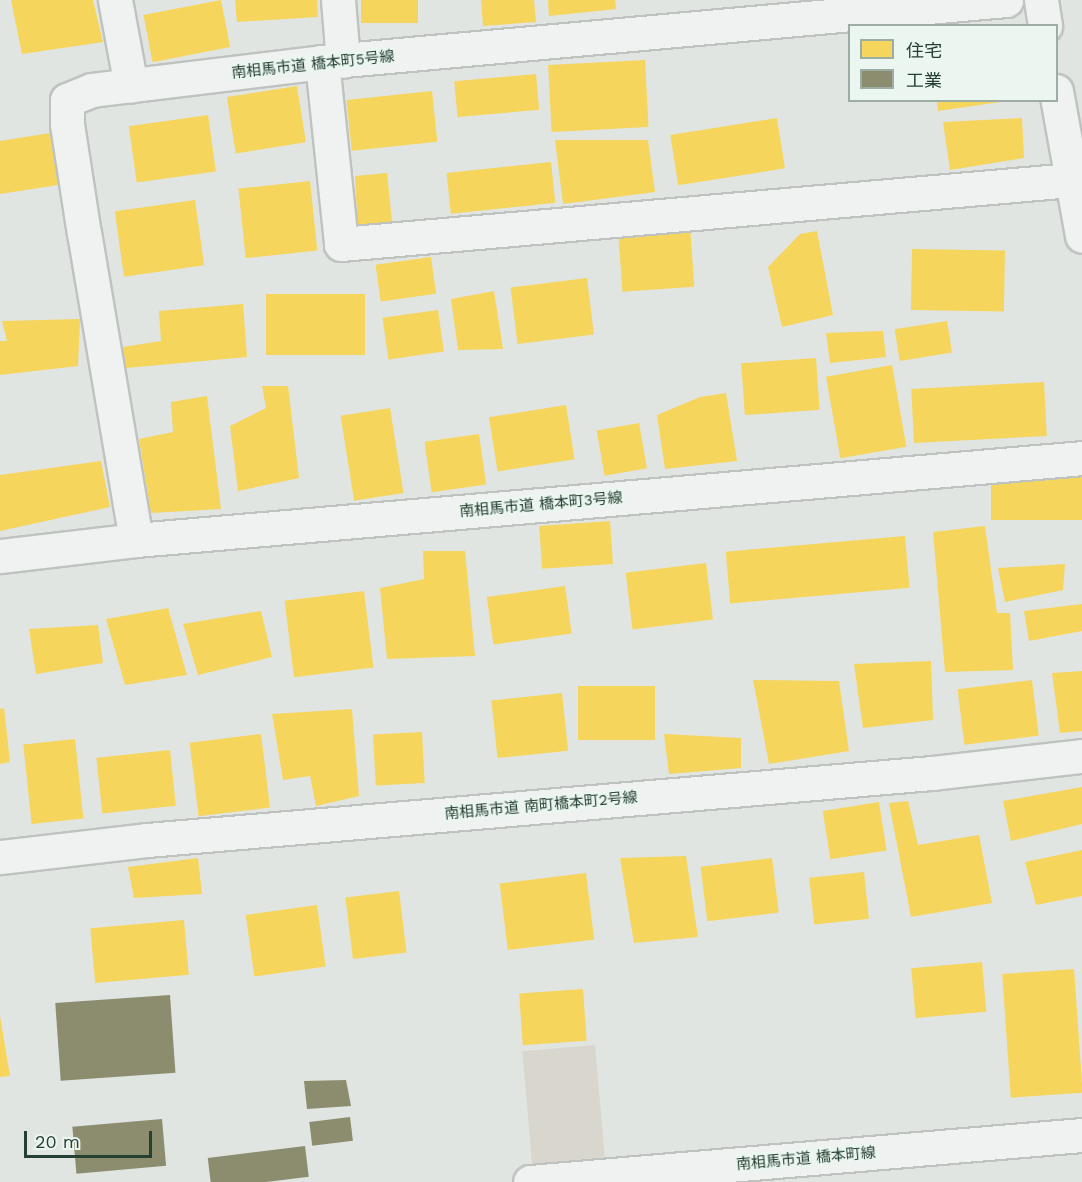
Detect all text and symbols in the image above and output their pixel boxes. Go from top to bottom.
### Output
legend [848,24,1058,102]
text: 住宅 [906,40,942,61]
street label: 南相馬市道 橋本町5号線 [231,47,395,83]
text: 工業 [906,70,942,91]
street label: 南相馬市道 橋本町3号線 [459,489,623,521]
street label: 南相馬市道 南町橋本町2号線 [444,789,638,823]
scale bar [27,1119,154,1157]
text: 20 m [35,1131,80,1152]
street label: 南相馬市道 橋本町線 [735,1144,877,1174]

